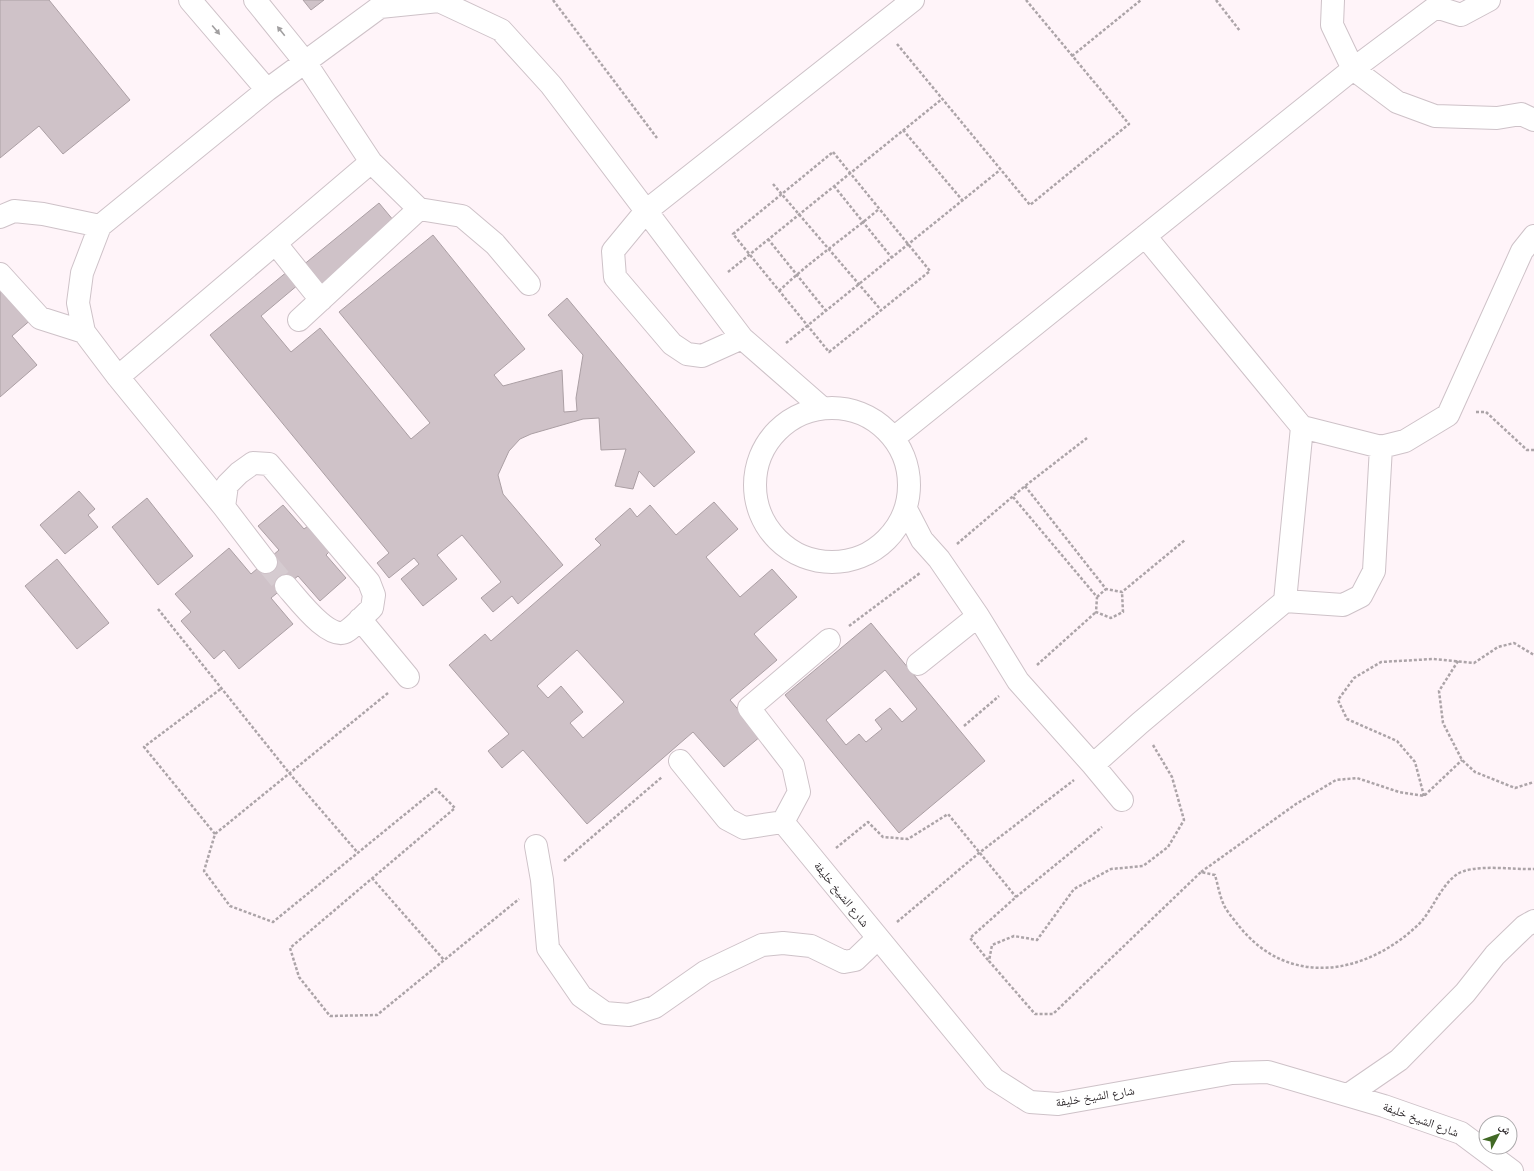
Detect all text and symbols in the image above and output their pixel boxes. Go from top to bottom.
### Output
one-way arrow [211,24,220,35]
one-way arrow [276,26,285,37]
street label: شارع الشيخ خليفة [810,858,873,930]
street label: شارع الشيخ خليفة [1054,1082,1136,1111]
street label: شارع الشيخ خليفة [1381,1098,1461,1141]
north arrow [1478,1115,1518,1155]
text: ش [1496,1119,1515,1138]

